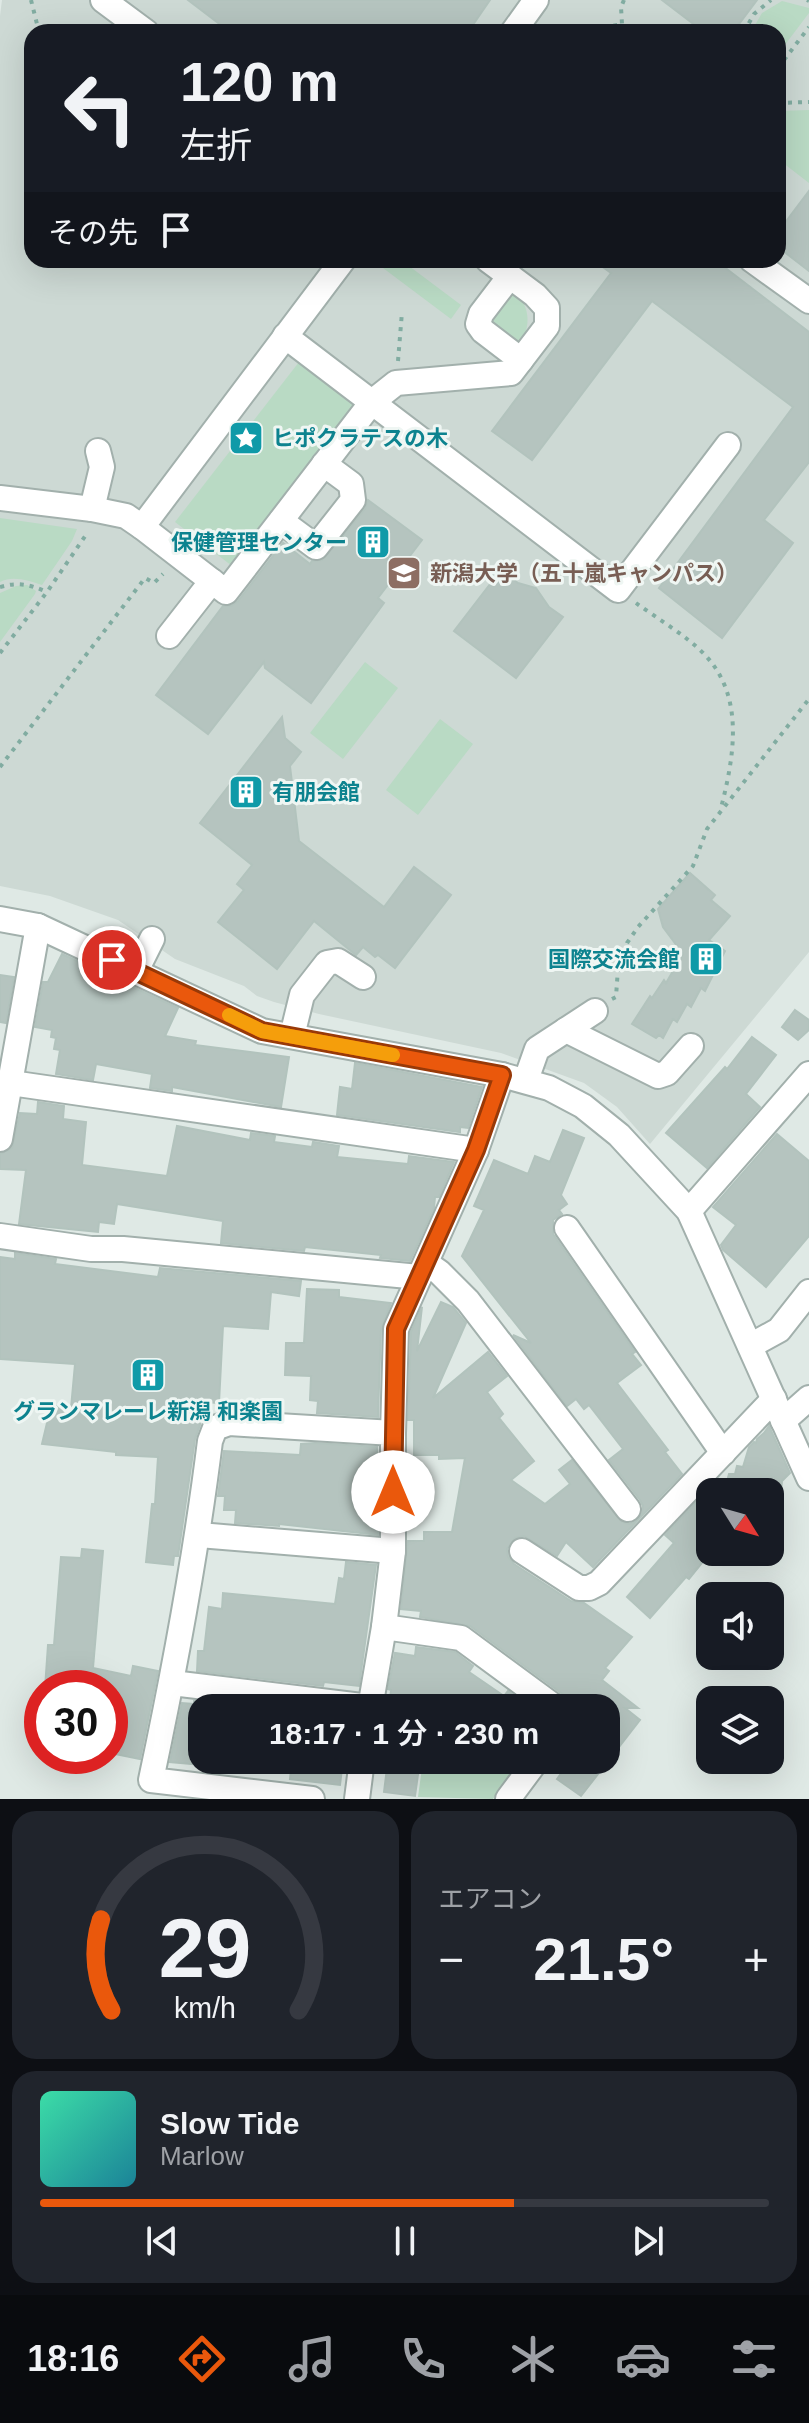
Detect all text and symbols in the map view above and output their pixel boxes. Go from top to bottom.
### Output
text: 120 m [180,50,339,113]
icon: left [48,56,152,160]
text: 左折 [180,125,252,166]
icon: arrive [154,208,198,252]
text: その先 [48,216,138,249]
place icon: ヒポクラテスの木 [227,419,265,457]
place label: ヒポクラテスの木 [272,426,448,451]
building icon: 保健管理センター [354,523,392,561]
place label: 保健管理センター [171,530,347,555]
school or university icon: 新潟大学（五十嵐キャンパス） [385,554,423,592]
place label: 新潟大学（五十嵐キャンパス） [430,561,738,586]
building icon: 有朋会館 [227,773,265,811]
place label: 有朋会館 [272,780,360,805]
pin [78,926,146,994]
icon: arrive [90,938,134,982]
building icon: 国際交流会館 [687,940,725,978]
place label: 国際交流会館 [548,947,680,972]
building icon: グランマレーレ新潟 和楽園 [129,1356,167,1394]
place label: グランマレーレ新潟 和楽園 [13,1399,283,1424]
position arrow [351,1450,435,1534]
north arrow [696,1478,784,1566]
map controls [696,1478,784,1774]
button: sound [696,1582,784,1670]
speed limit sign: 30 [24,1670,128,1774]
button: layers [696,1686,784,1774]
text: 18:17 · 1 分 · 230 m [269,1717,539,1750]
text: エアコン [439,1884,543,1914]
text: 29 [159,1902,252,1995]
text: 21.5° [533,1926,674,1993]
text: − [439,1935,464,1984]
text: + [743,1935,769,1984]
text: km/h [174,1992,236,2024]
text: Slow Tide [160,2107,299,2140]
text: Marlow [160,2141,244,2171]
icon: previous [140,2219,184,2263]
icon: pause [383,2219,427,2263]
icon: next [626,2219,670,2263]
icon: directions [174,2331,230,2387]
icon: music [284,2331,340,2387]
icon: phone [395,2331,451,2387]
icon: climate [505,2331,561,2387]
icon: car [615,2331,671,2387]
icon: filters [726,2331,782,2387]
text: 18:16 [27,2338,119,2379]

